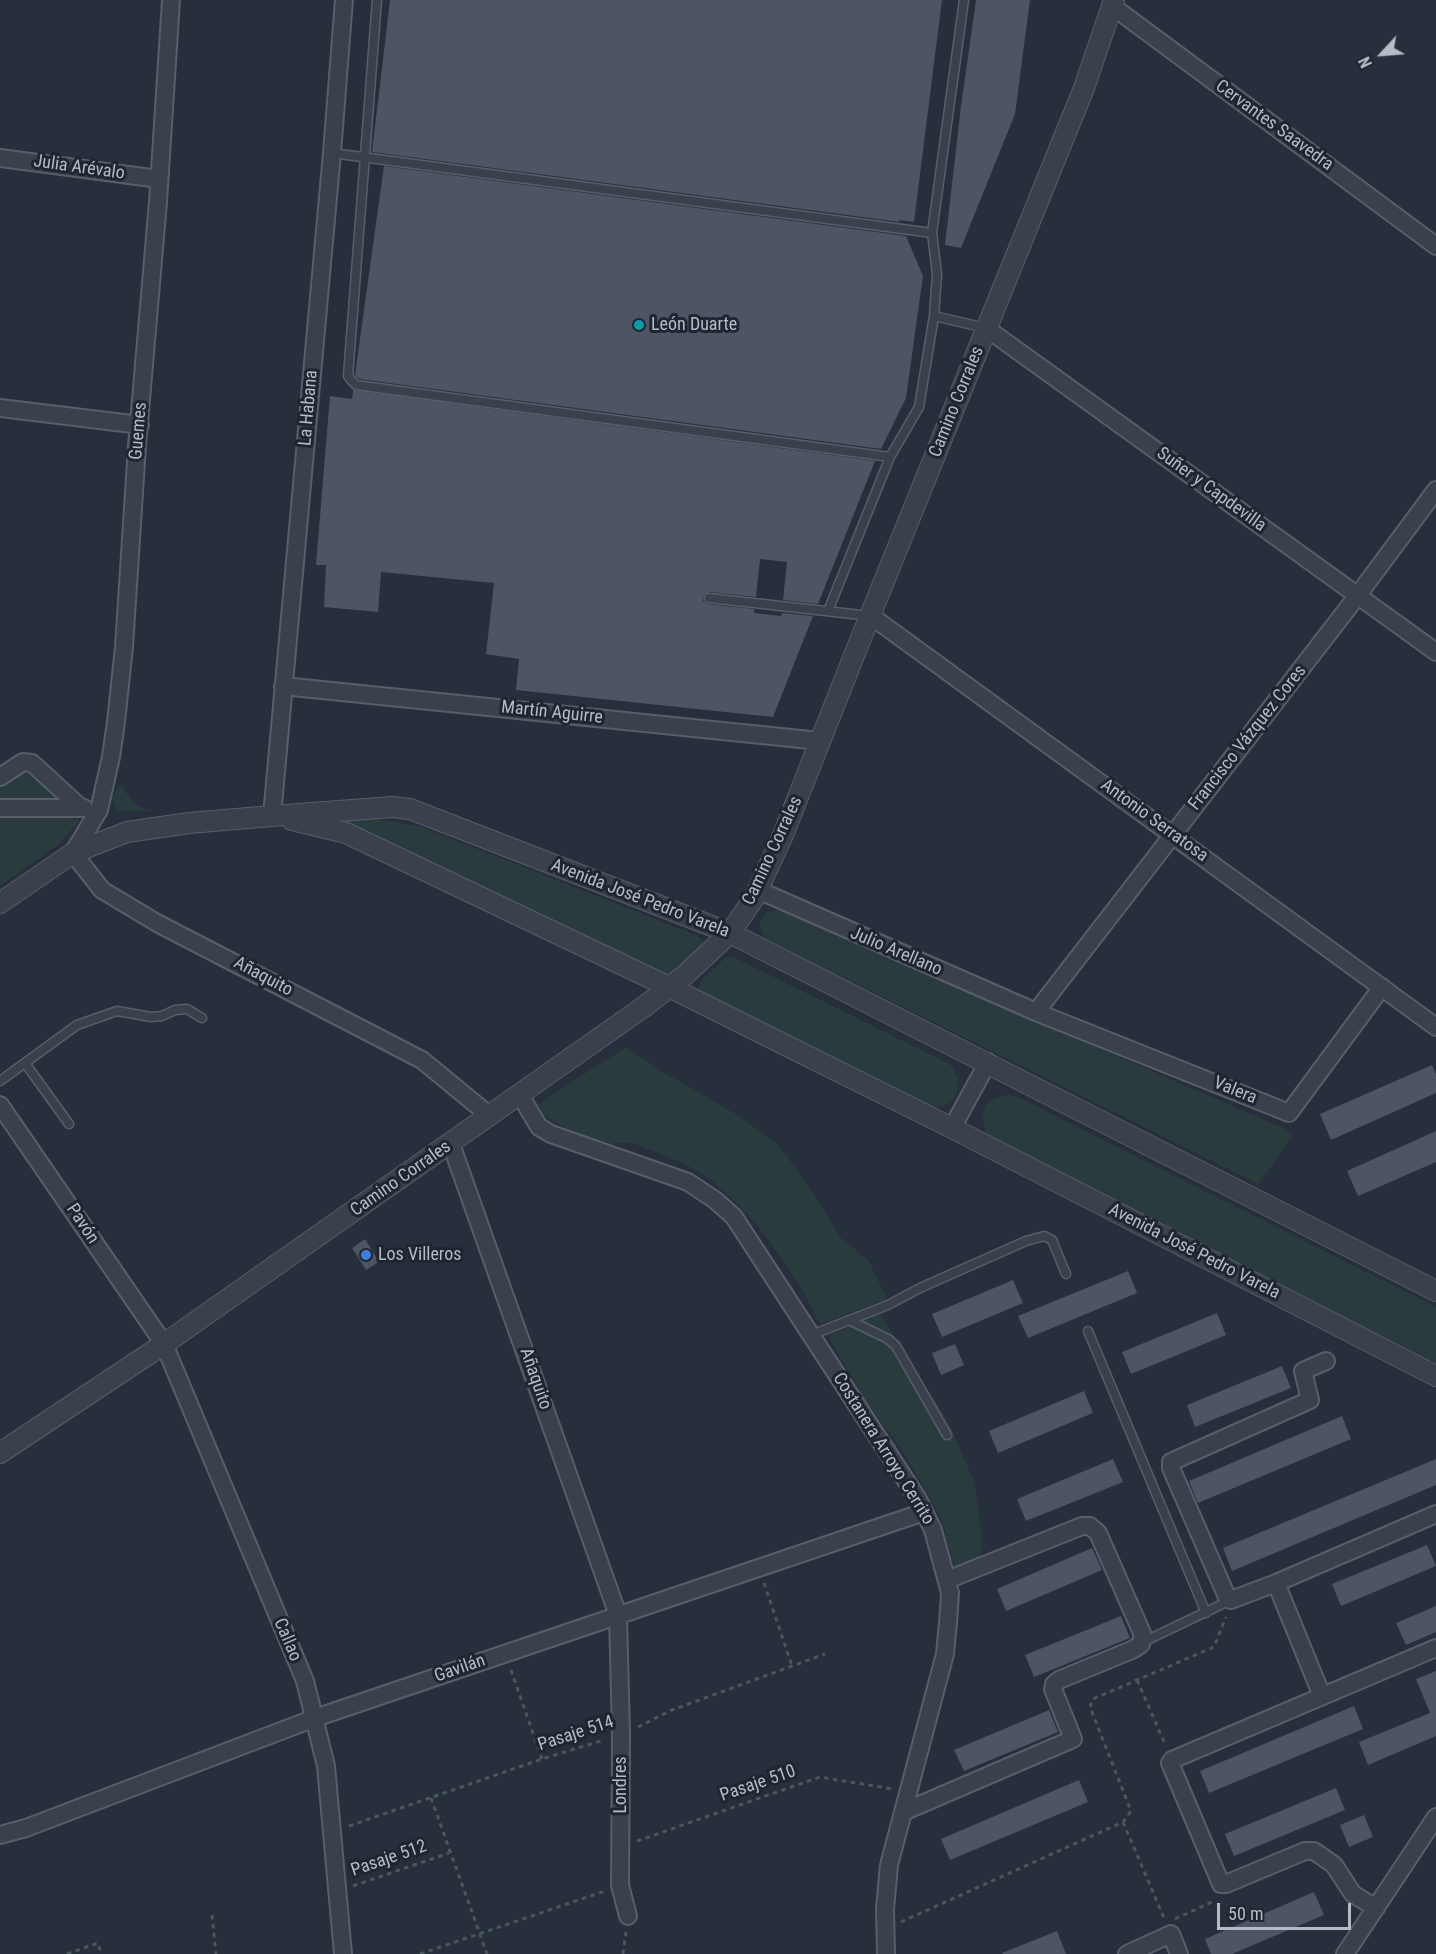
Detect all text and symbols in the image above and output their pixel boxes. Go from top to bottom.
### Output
north arrow [1352,24,1412,84]
text: N [1355,54,1376,71]
street label: Cervantes Saavedra [1211,76,1337,176]
street label: Julia Arévalo [32,151,126,185]
place label: León Duarte [651,314,737,336]
marker: León Duarte [632,318,646,332]
street label: Camino Corrales [925,343,989,461]
street label: La Habana [295,369,323,447]
street label: Guemes [126,401,152,461]
street label: Suñer y Capdevilla [1152,443,1270,537]
street label: Francisco Vázquez Cores [1185,661,1311,815]
street label: Martín Aguirre [500,697,604,729]
street label: Antonio Serratosa [1096,775,1212,867]
street label: Camino Corrales [738,793,808,909]
street label: Avenida José Pedro Varela [548,855,732,943]
street label: Julio Arellano [847,923,945,981]
street label: Añaquito [230,953,296,1001]
street label: Valera [1210,1073,1260,1109]
street label: Camino Corrales [347,1136,455,1222]
street label: Avenida José Pedro Varela [1105,1199,1283,1305]
street label: Pavón [61,1200,103,1248]
place label: Los Villeros [378,1244,461,1266]
marker: Los Villeros [359,1248,373,1262]
street label: Añaquito [514,1345,556,1413]
street label: Costanera Arroyo Cerrito [827,1369,939,1529]
street label: Callao [268,1615,306,1665]
street label: Gavilán [432,1650,488,1688]
street label: Pasaje 514 [535,1712,617,1756]
street label: Londres [610,1756,632,1814]
street label: Pasaje 510 [717,1761,799,1807]
street label: Pasaje 512 [348,1836,430,1882]
scale bar [1220,1891,1354,1929]
text: 50 m [1228,1903,1263,1924]

